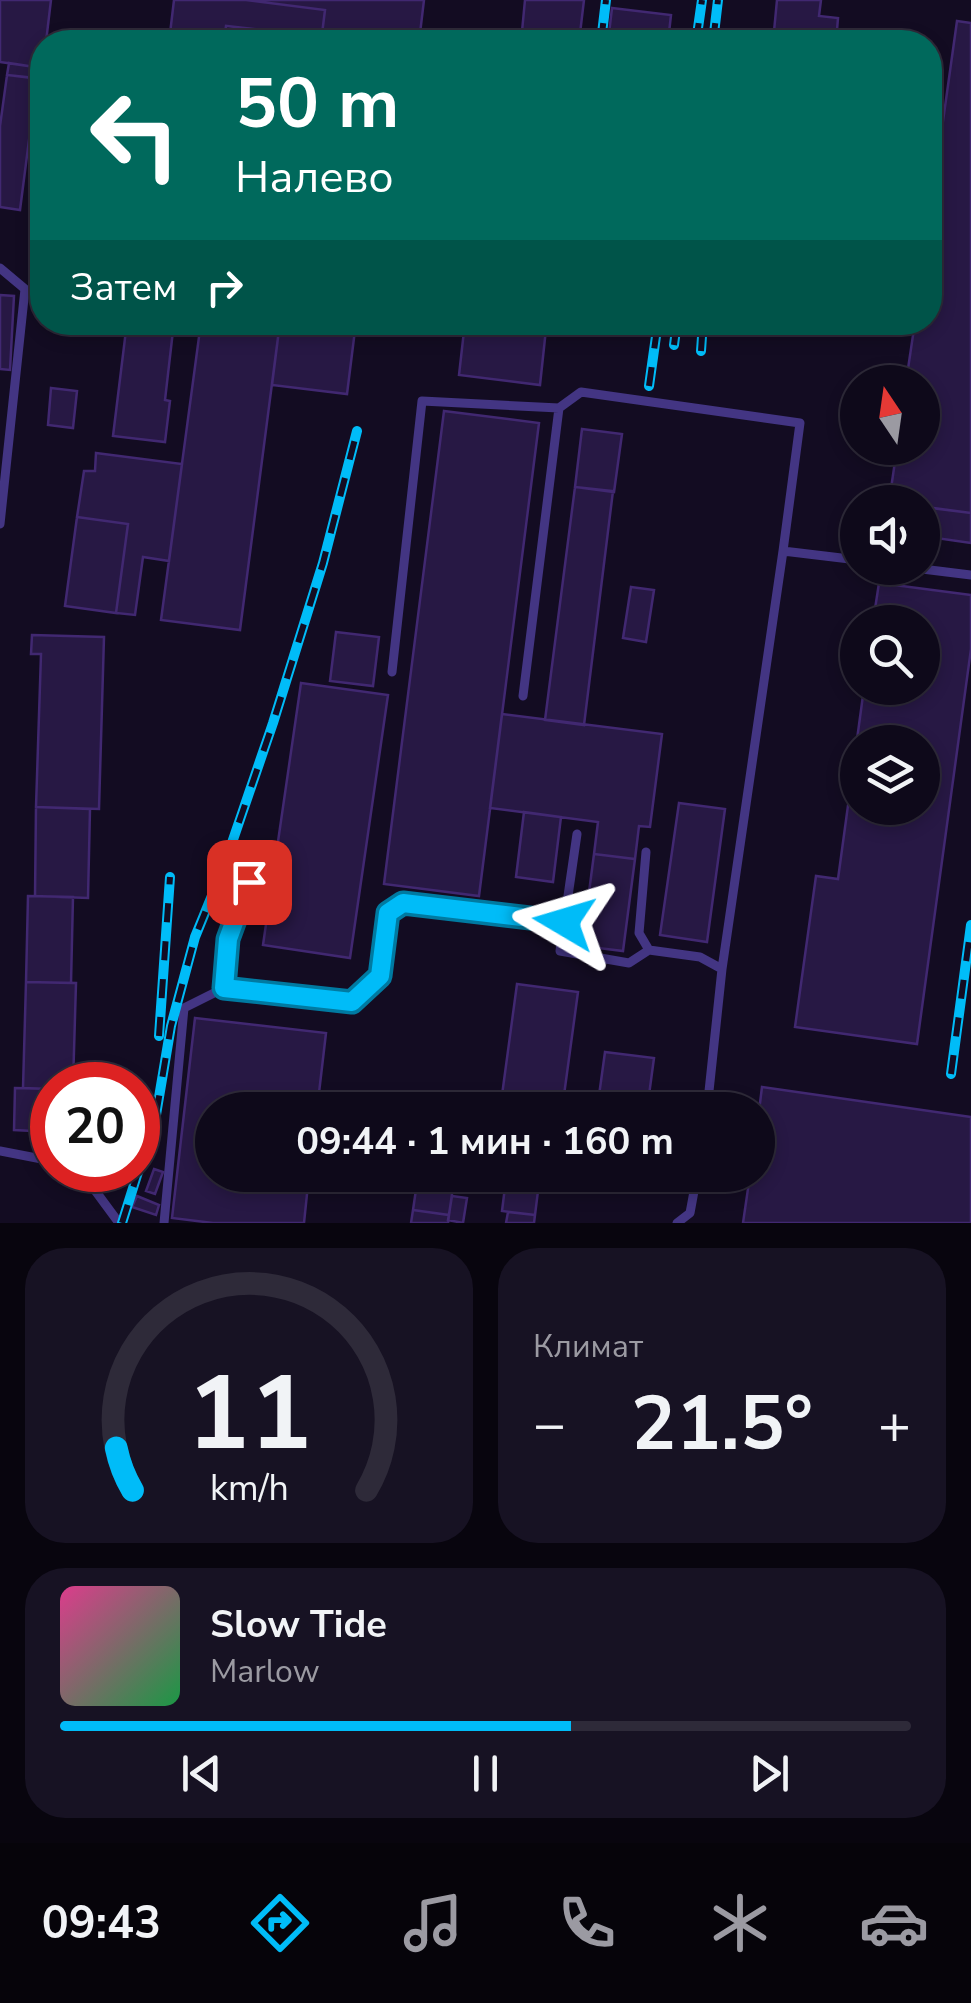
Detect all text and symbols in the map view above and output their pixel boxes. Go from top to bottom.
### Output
text: 50 m [235,56,399,152]
icon: left [70,70,200,200]
text: Налево [235,147,394,208]
icon: right [197,260,252,315]
text: Затем [70,262,177,313]
north arrow [840,365,940,465]
map controls [840,365,940,825]
button: sound [840,485,940,585]
button: search [840,605,940,705]
button: layers [840,725,940,825]
pin [207,840,292,925]
icon: arrive [222,855,277,910]
position arrow [512,870,616,974]
speed limit sign: 20 [30,1062,160,1192]
text: 09:44 · 1 мин · 160 m [296,1116,674,1167]
text: Климат [533,1325,643,1368]
text: 11 [187,1343,311,1485]
text: 21.5° [631,1373,813,1475]
text: − [533,1387,566,1462]
text: + [878,1387,911,1462]
text: km/h [210,1464,288,1513]
text: Slow Tide [210,1599,387,1650]
text: Marlow [210,1650,320,1693]
icon: previous [174,1746,229,1801]
icon: pause [458,1746,513,1801]
icon: next [742,1746,797,1801]
icon: directions [245,1888,315,1958]
icon: music [398,1888,468,1958]
icon: phone [552,1888,622,1958]
icon: climate [705,1888,775,1958]
icon: car [859,1888,929,1958]
text: 09:43 [42,1893,161,1954]

